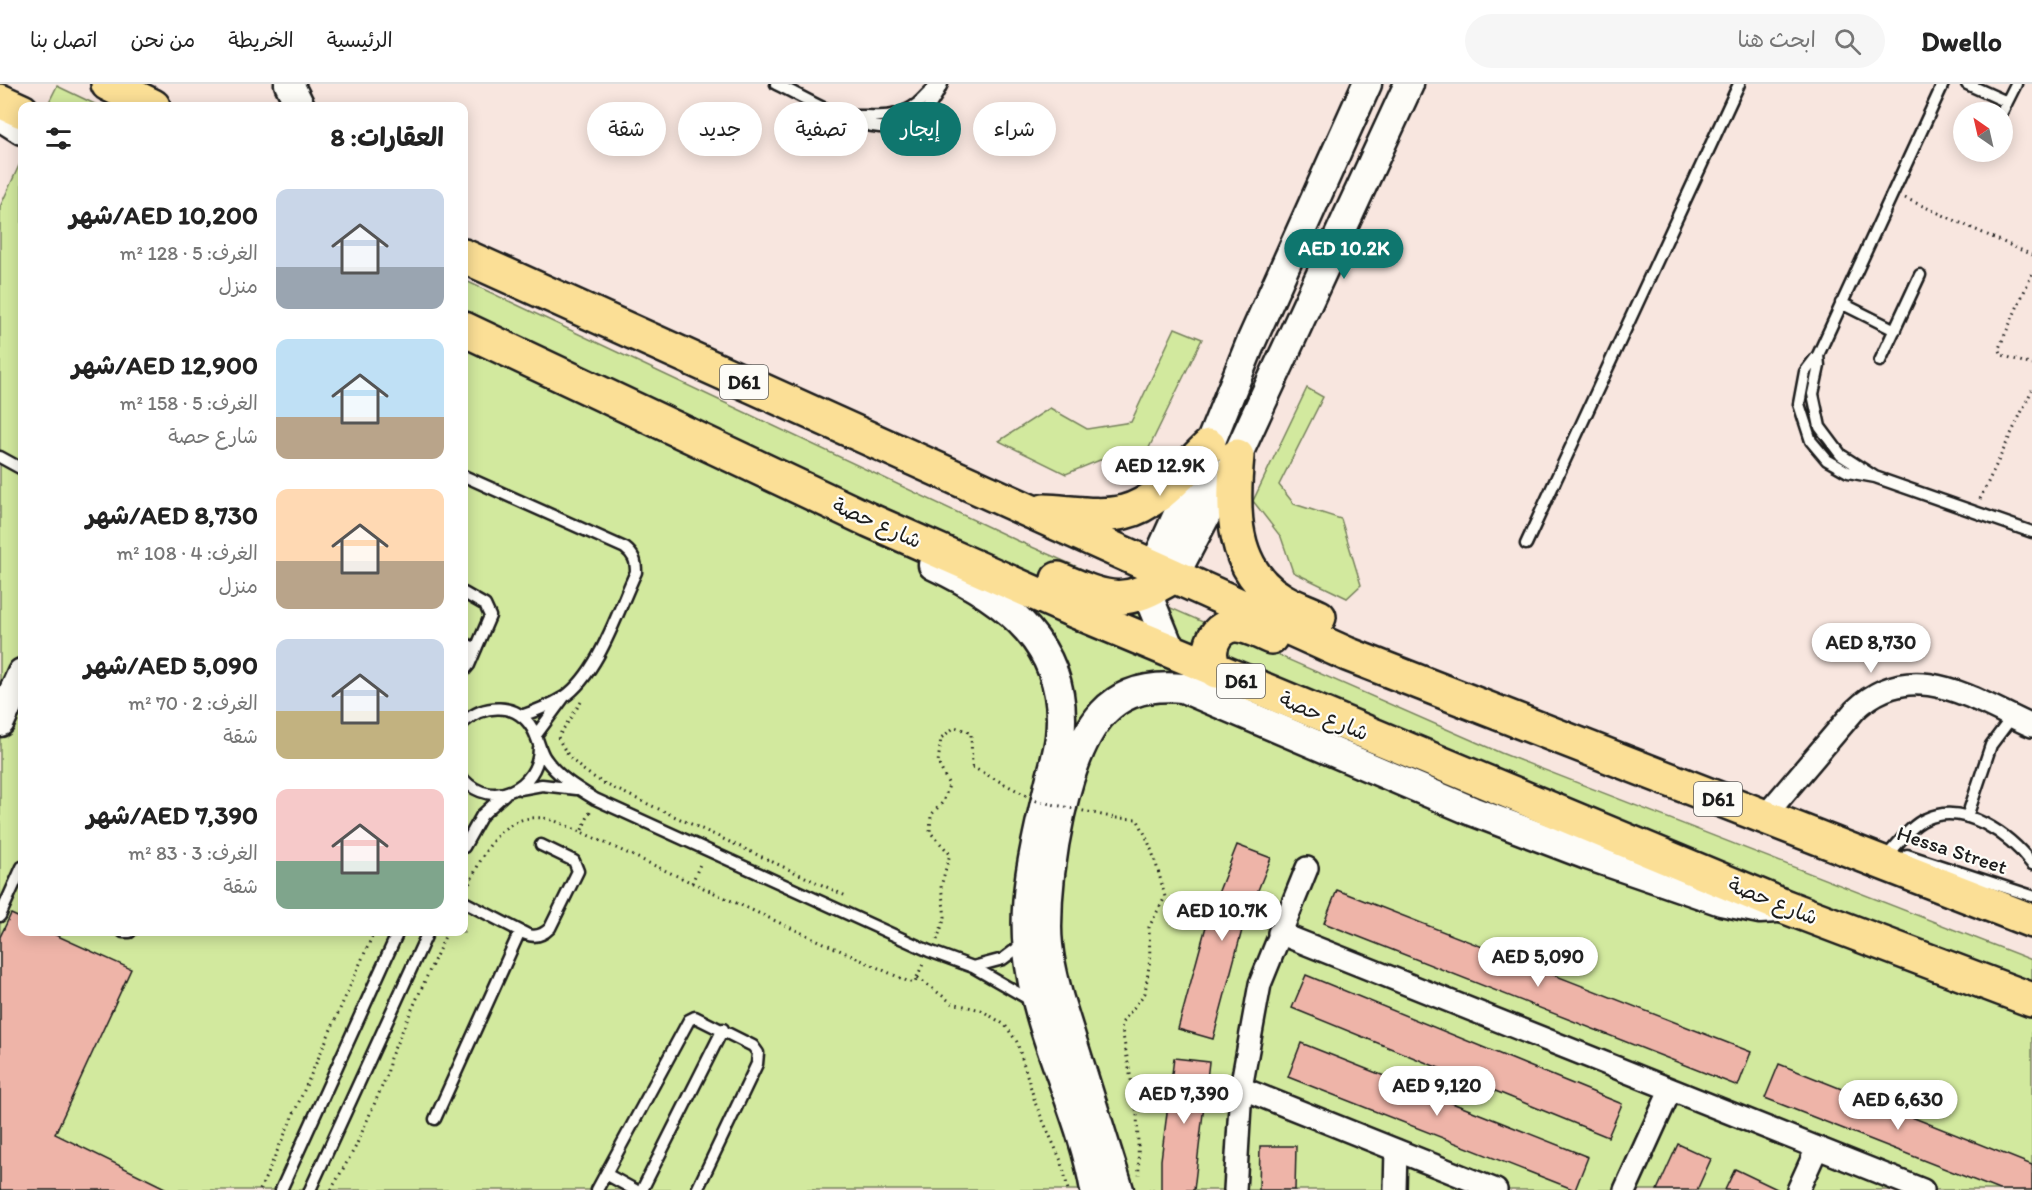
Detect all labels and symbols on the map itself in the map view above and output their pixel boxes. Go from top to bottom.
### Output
north arrow [1953,102,2013,162]
pin: AED 10.2K [1275,229,1413,280]
road number: D61 [720,365,768,399]
pin: AED 12.9K [1091,446,1229,497]
street label: شارع حصة [828,492,925,556]
pin: AED 8,730 [1802,623,1940,674]
road number: D61 [1217,664,1265,698]
street label: شارع حصة [1275,686,1372,748]
road number: D61 [1694,782,1742,816]
street label: Hessa Street [1894,820,2011,879]
street label: شارع حصة [1724,871,1822,933]
pin: AED 10.7K [1153,891,1291,942]
pin: AED 5,090 [1469,937,1607,988]
pin: AED 9,120 [1368,1066,1506,1117]
pin: AED 7,390 [1115,1074,1253,1125]
pin: AED 6,630 [1829,1080,1967,1131]

